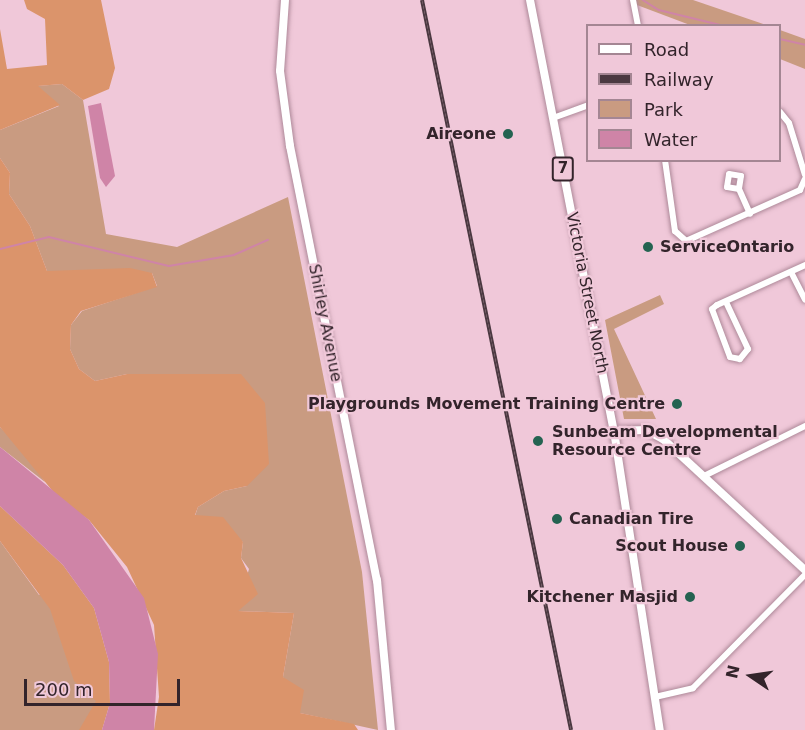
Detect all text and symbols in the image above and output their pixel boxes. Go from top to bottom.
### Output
legend [586,24,781,162]
text: Road [644,39,689,60]
text: Railway [644,69,714,90]
text: Park [644,99,683,120]
place label: Aireone [426,124,496,144]
marker: Aireone [501,127,515,141]
text: Water [644,129,697,150]
road number: 7 [551,157,575,181]
street label: Victoria Street North [562,211,612,375]
place label: ServiceOntario [660,237,794,257]
marker: ServiceOntario [641,240,655,254]
street label: Shirley Avenue [304,262,346,384]
place label: Playgrounds Movement Training Centre [308,394,665,414]
marker: Playgrounds Movement Training Centre [670,397,684,411]
place label: Sunbeam Developmental Resource Centre [552,422,778,460]
marker: Sunbeam Developmental Resource Centre [529,432,547,450]
place label: Canadian Tire [569,509,694,529]
marker: Canadian Tire [550,512,564,526]
place label: Scout House [615,536,728,556]
marker: Scout House [733,539,747,553]
place label: Kitchener Masjid [526,587,678,607]
marker: Kitchener Masjid [683,590,697,604]
north arrow [721,646,781,706]
text: N [722,663,744,681]
scale bar [27,667,183,705]
text: 200 m [35,679,93,700]

